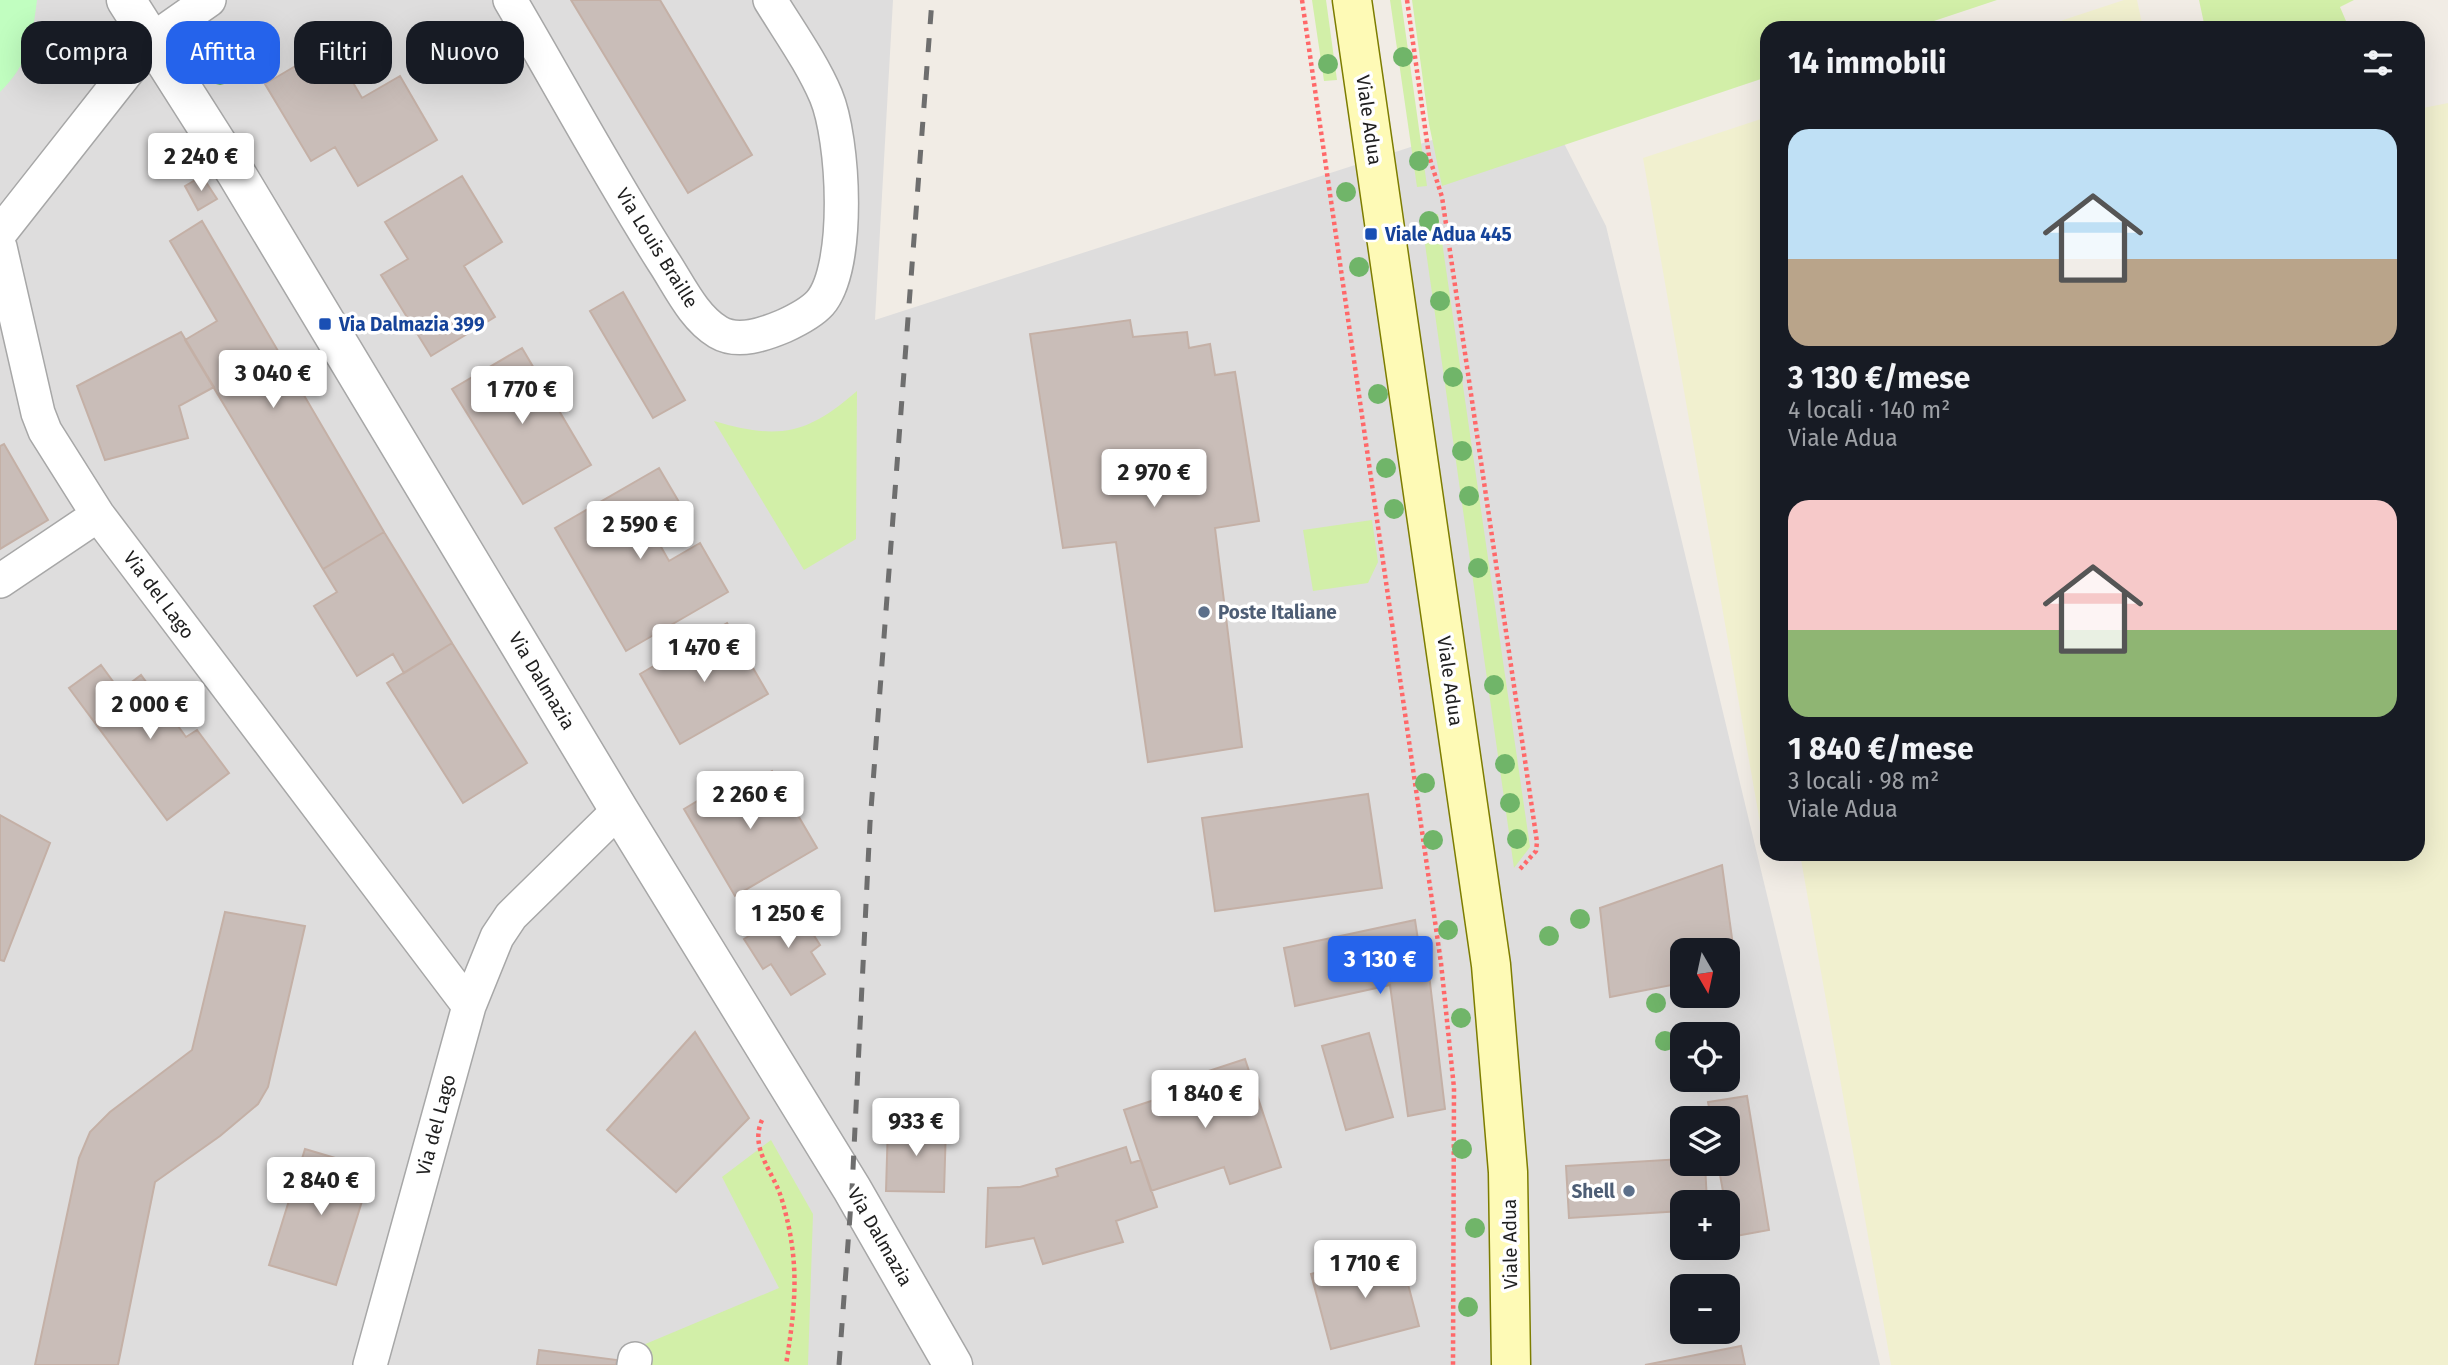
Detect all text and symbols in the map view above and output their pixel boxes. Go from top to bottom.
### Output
chip: Compra [21,21,152,84]
chip: Affitta [166,21,280,84]
chip: Filtri [294,21,392,84]
chip: Nuovo [406,21,524,84]
icon: filters [2359,44,2397,82]
text: 14 immobili [1788,45,1946,81]
street label: Viale Adua [1351,74,1387,166]
pin: 2 240 € [136,134,266,193]
text: 2 240 € [164,142,238,170]
icon: home [2030,175,2156,301]
street label: Via Louis Braille [611,184,703,312]
place label: Viale Adua 445 [1384,223,1512,246]
marker: Viale Adua 445 [1363,226,1379,242]
place label: Via Dalmazia 399 [338,313,485,336]
marker: Via Dalmazia 399 [317,316,333,332]
pin: 3 040 € [208,350,338,410]
text: 3 040 € [235,359,311,387]
text: 3 130 €/mese [1788,360,1970,396]
pin: 1 770 € [457,366,587,426]
text: 1 770 € [487,375,557,403]
text: 4 locali · 140 m² [1788,396,1950,424]
text: Viale Adua [1788,424,1898,452]
pin: 2 970 € [1089,449,1219,509]
text: 2 970 € [1118,458,1190,486]
pin: 2 590 € [575,502,705,561]
text: 2 590 € [603,510,677,538]
icon: home [2030,546,2156,672]
street label: Via del Lago [119,547,199,643]
place label: Poste Italiane [1218,601,1337,624]
marker: Poste Italiane [1196,604,1212,620]
pin: 1 470 € [639,624,769,684]
street label: Via Dalmazia [504,628,580,734]
text: 1 470 € [668,633,740,661]
street label: Viale Adua [1432,635,1468,727]
pin: 2 000 € [85,682,215,741]
text: 2 000 € [112,690,188,718]
text: 1 840 €/mese [1788,731,1973,767]
text: 3 locali · 98 m² [1788,767,1939,795]
pin: 2 260 € [685,772,815,831]
text: 2 260 € [713,780,787,808]
text: Viale Adua [1788,795,1898,823]
pin: 1 250 € [723,890,853,950]
text: 1 250 € [752,899,824,927]
pin: 3 130 € [1315,936,1445,996]
north arrow [1670,938,1740,1008]
map controls [1670,938,1740,1344]
text: 3 130 € [1344,945,1416,973]
button: locate [1670,1022,1740,1092]
pin: 1 840 € [1140,1070,1270,1130]
street label: Via del Lago [411,1072,461,1178]
text: 1 840 € [1168,1079,1242,1107]
pin: 933 € [867,1098,965,1158]
button: layers [1670,1106,1740,1176]
text: 933 € [888,1107,944,1135]
pin: 2 840 € [256,1158,386,1217]
text: 2 840 € [283,1166,359,1194]
place label: Shell [1571,1180,1615,1203]
marker: Shell [1621,1183,1637,1199]
street label: Via Dalmazia [843,1184,917,1290]
button: + [1670,1190,1740,1260]
street label: Viale Adua [1498,1199,1522,1289]
pin: 1 710 € [1300,1240,1430,1300]
text: 1 710 € [1330,1249,1400,1277]
button: − [1670,1274,1740,1344]

